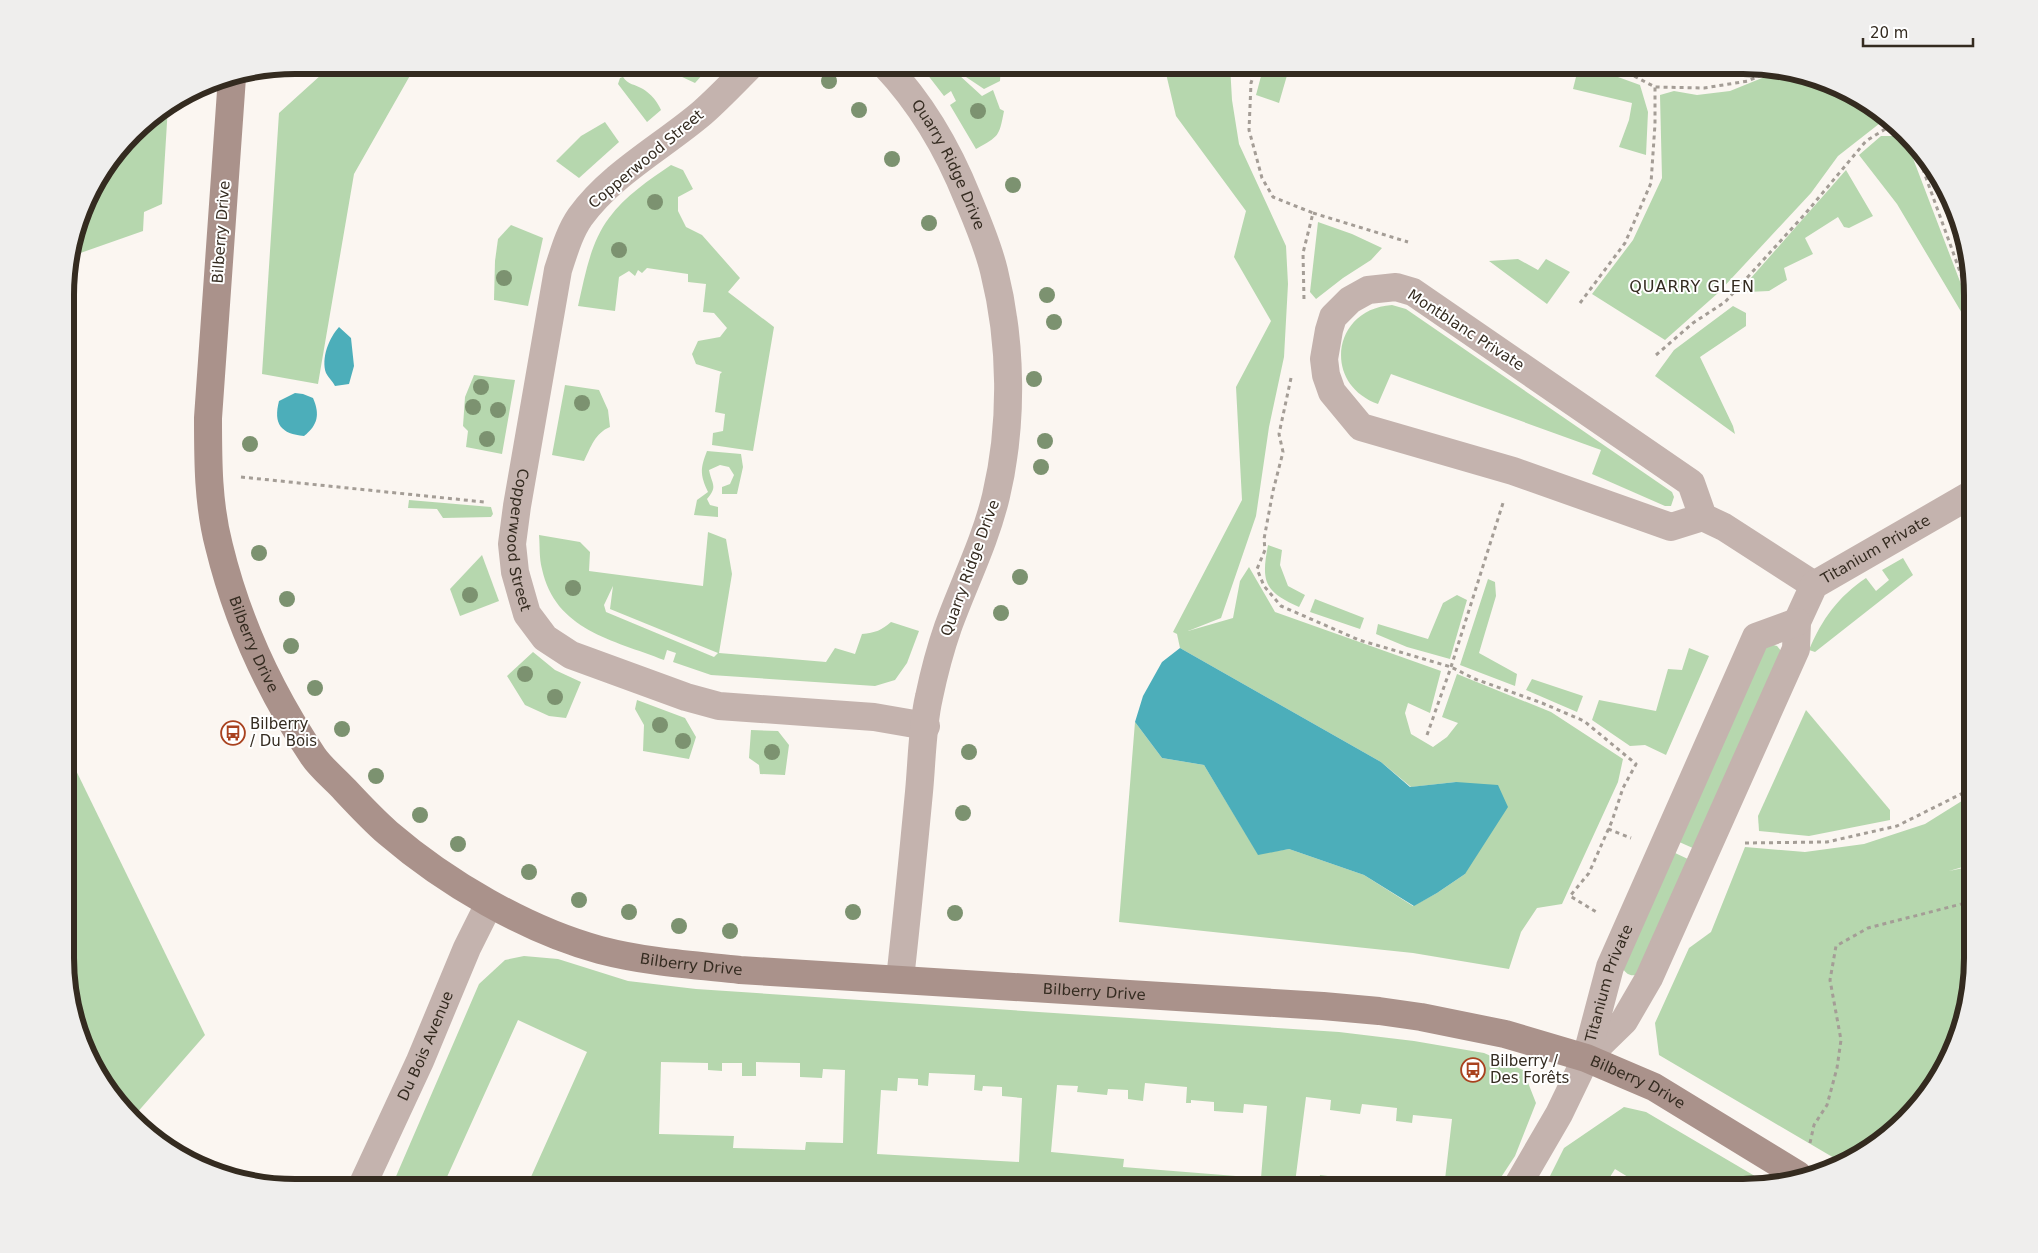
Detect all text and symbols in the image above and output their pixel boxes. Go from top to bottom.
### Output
scale bar [1863,15,1973,47]
text: 20 m [1870,24,1908,42]
street label: Quarry Ridge Drive [908,96,989,232]
street label: Copperwood Street [585,106,707,212]
street label: Bilberry Drive [208,180,234,284]
district label: QUARRY GLEN [1629,277,1755,296]
street label: Montblanc Private [1404,286,1528,374]
street label: Copperwood Street [503,467,535,613]
street label: Quarry Ridge Drive [937,497,1003,639]
street label: Titanium Private [1817,511,1933,588]
street label: Bilberry Drive [225,594,282,695]
place label: Bilberry / Du Bois [250,715,317,750]
bus stop icon: Bilberry / Du Bois [220,720,246,746]
street label: Titanium Private [1581,922,1637,1045]
street label: Bilberry Drive [639,950,744,979]
street label: Bilberry Drive [1042,980,1146,1004]
street label: Du Bois Avenue [394,988,457,1104]
place label: Bilberry / Des Forêts [1490,1052,1570,1087]
street label: Bilberry Drive [1588,1052,1688,1113]
bus stop icon: Bilberry / Des Forêts [1460,1057,1486,1083]

